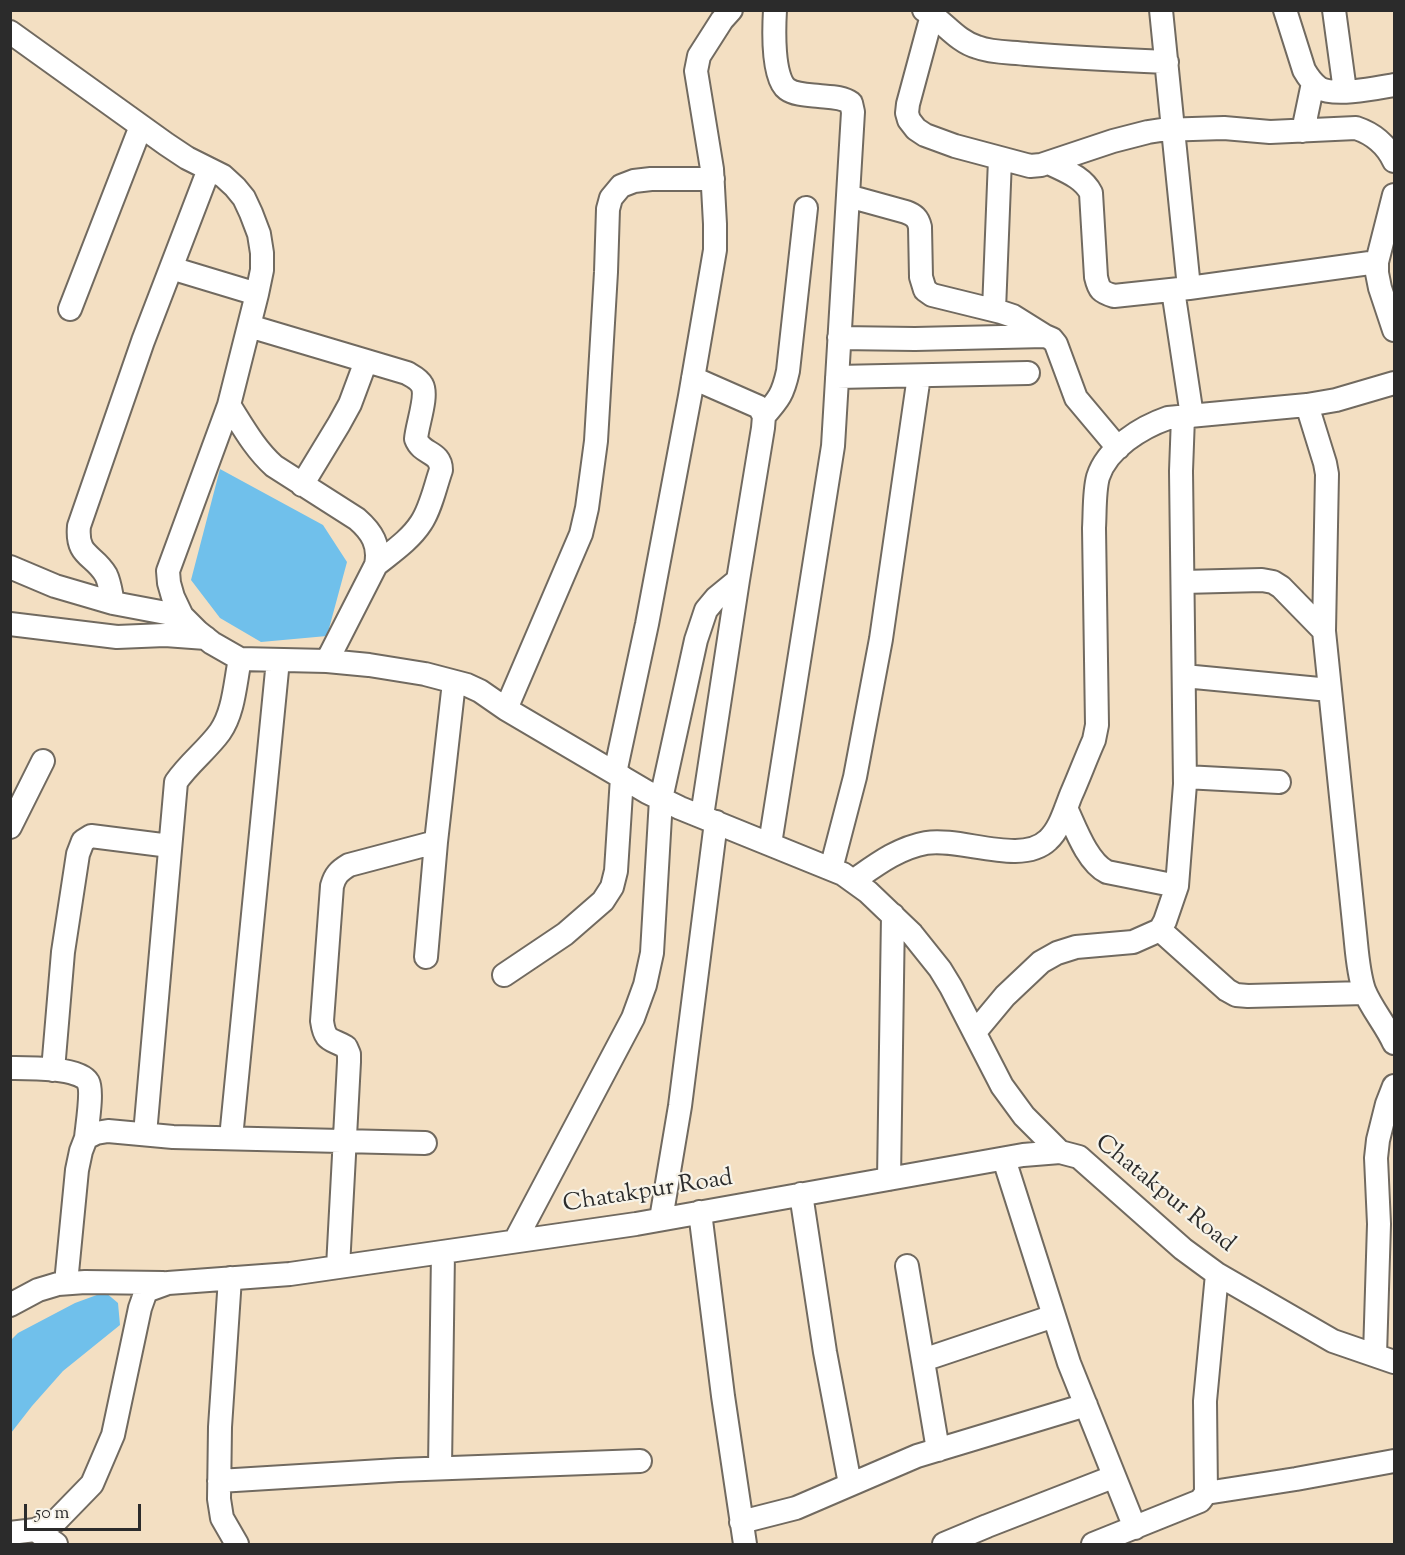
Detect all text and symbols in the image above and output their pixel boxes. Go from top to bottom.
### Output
street label: Chatakpur Road [1088,1130,1240,1260]
street label: Chatakpur Road [561,1165,735,1221]
scale bar [27,1492,144,1530]
text: 50 m [35,1501,69,1527]

